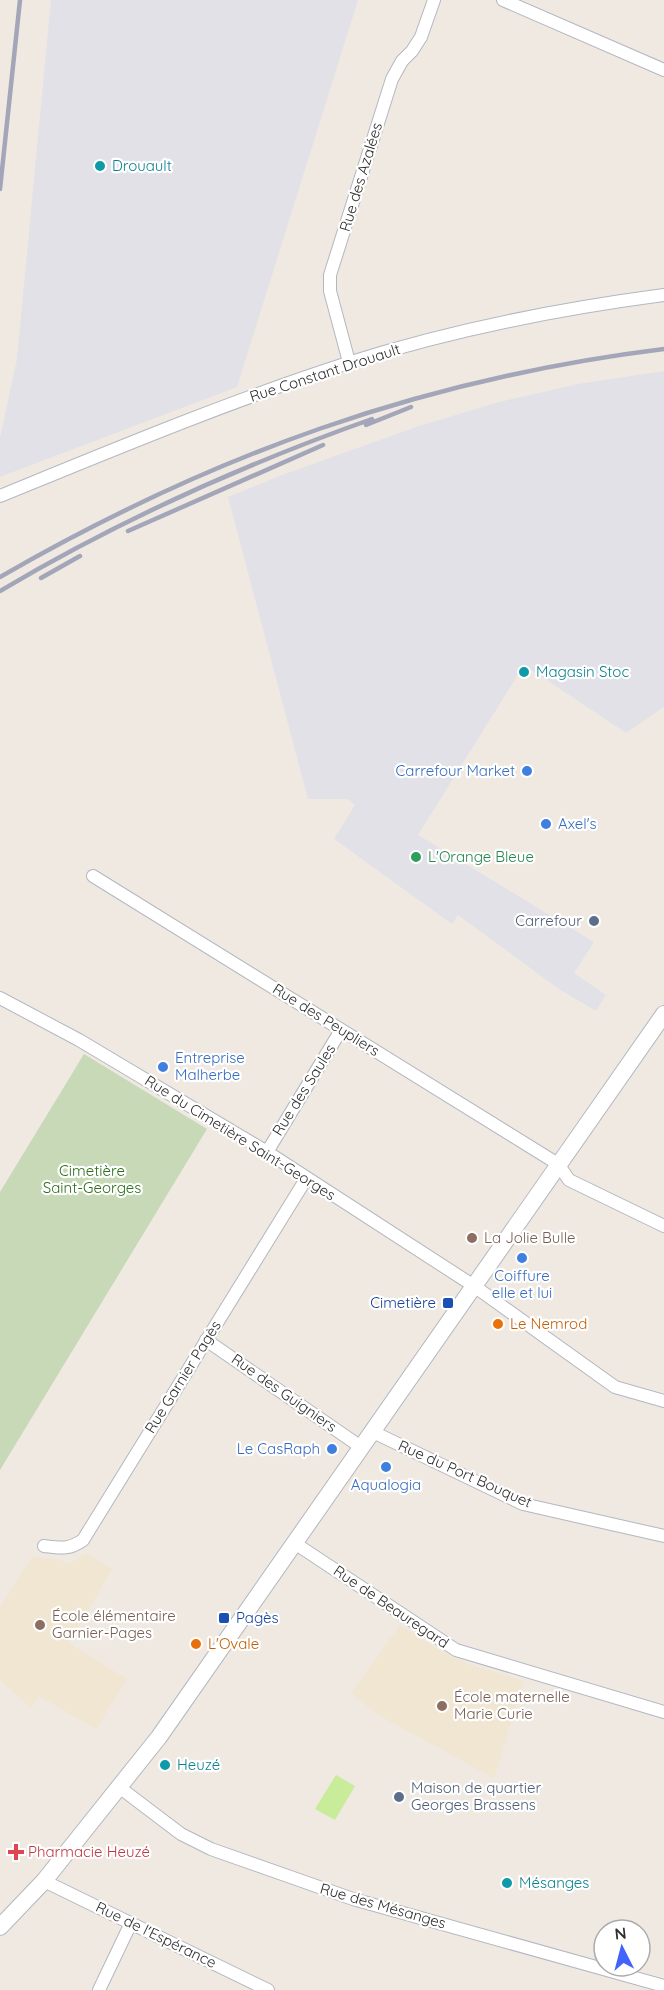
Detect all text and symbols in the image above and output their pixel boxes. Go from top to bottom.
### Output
street label: Rue des Azalées [335,120,386,234]
place label: Drouault [112,156,172,175]
marker: Drouault [93,159,107,173]
street label: Rue Constant Drouault [247,339,403,406]
place label: Magasin Stoc [536,662,629,681]
marker: Magasin Stoc [517,665,531,679]
place label: Carrefour Market [396,761,515,780]
marker: Carrefour Market [520,764,534,778]
place label: Axel's [558,814,597,833]
marker: Axel's [539,817,553,831]
place label: L'Orange Bleue [428,847,534,866]
marker: L'Orange Bleue [409,850,423,864]
place label: Carrefour [515,911,582,930]
marker: Carrefour [587,914,601,928]
street label: Rue des Peupliers [269,979,383,1060]
street label: Rue des Saules [268,1040,339,1139]
place label: Entreprise Malherbe [175,1048,245,1084]
marker: Entreprise Malherbe [156,1060,170,1074]
street label: Rue du Cimetière Saint-Georges [141,1071,339,1204]
park label: Cimetière Saint-Georges [43,1161,141,1197]
place label: La Jolie Bulle [484,1228,576,1247]
marker: La Jolie Bulle [465,1231,479,1245]
marker: Coiffure elle et lui [515,1251,529,1265]
place label: Coiffure elle et lui [492,1266,552,1302]
place label: Cimetière [370,1293,436,1312]
marker: Cimetière [441,1296,455,1310]
place label: Le Nemrod [510,1314,587,1333]
street label: Rue Garnier Pagès [140,1317,225,1437]
marker: Le Nemrod [491,1317,505,1331]
street label: Rue des Guigniers [228,1349,341,1436]
street label: Rue du Port Bouquet [395,1436,535,1512]
place label: Le CasRaph [237,1439,320,1458]
marker: Le CasRaph [325,1442,339,1456]
marker: Aqualogia [379,1460,393,1474]
place label: Aqualogia [351,1475,421,1494]
street label: Rue de Beauregard [330,1561,453,1652]
place label: École élémentaire Garnier-Pages [52,1606,176,1642]
place label: Pagès [236,1608,279,1627]
marker: Pagès [217,1611,231,1625]
marker: École élémentaire Garnier-Pages [33,1618,47,1632]
place label: L'Ovale [208,1634,259,1653]
marker: L'Ovale [189,1637,203,1651]
place label: École maternelle Marie Curie [454,1687,570,1723]
marker: École maternelle Marie Curie [435,1699,449,1713]
place label: Heuzé [177,1755,220,1774]
marker: Heuzé [158,1758,172,1772]
place label: Maison de quartier Georges Brassens [411,1778,541,1814]
marker: Maison de quartier Georges Brassens [392,1790,406,1804]
place label: Pharmacie Heuzé [28,1842,150,1861]
marker: Pharmacie Heuzé [9,1845,23,1859]
place label: Mésanges [519,1873,589,1892]
marker: Mésanges [500,1876,514,1890]
street label: Rue des Mésanges [318,1878,448,1933]
street label: Rue de l'Espérance [93,1897,220,1972]
north arrow [592,1918,652,1978]
text: N [614,1923,627,1944]

